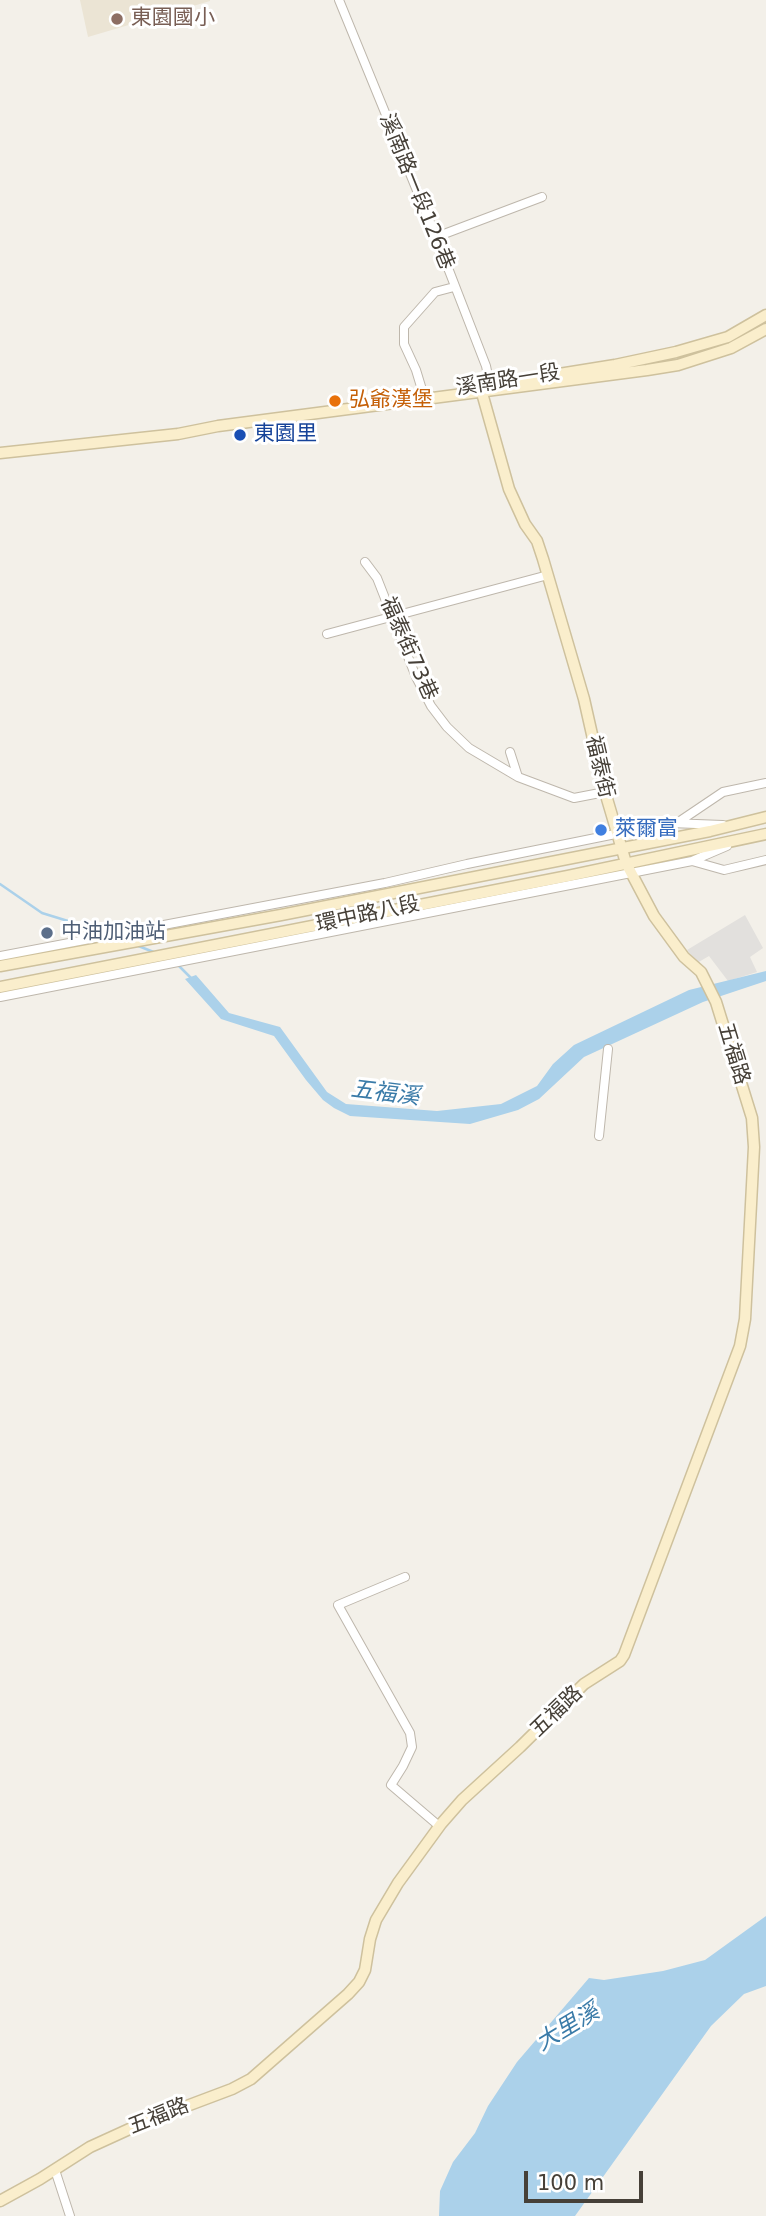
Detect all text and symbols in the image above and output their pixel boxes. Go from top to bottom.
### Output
place label: 東園國小 [131,6,215,32]
marker: 東園國小 [109,11,125,27]
street label: 溪南路一段126巷 [373,110,459,274]
street label: 溪南路一段 [454,360,562,402]
place label: 弘爺漢堡 [349,388,433,414]
marker: 弘爺漢堡 [327,393,343,409]
place label: 東園里 [254,422,317,448]
marker: 東園里 [232,427,248,443]
street label: 福泰街73巷 [374,593,442,705]
street label: 福泰街 [580,733,618,801]
place label: 萊爾富 [615,817,678,843]
marker: 萊爾富 [593,822,609,838]
street label: 環中路八段 [314,892,422,938]
place label: 中油加油站 [61,920,166,946]
marker: 中油加油站 [39,925,55,941]
street label: 五福路 [712,1020,754,1088]
water label: 五福溪 [349,1076,421,1112]
street label: 五福路 [526,1681,588,1743]
water label: 大里溪 [531,1998,605,2058]
street label: 五福路 [125,2094,193,2140]
scale bar [528,2156,647,2200]
text: 100 m [537,2171,604,2195]

